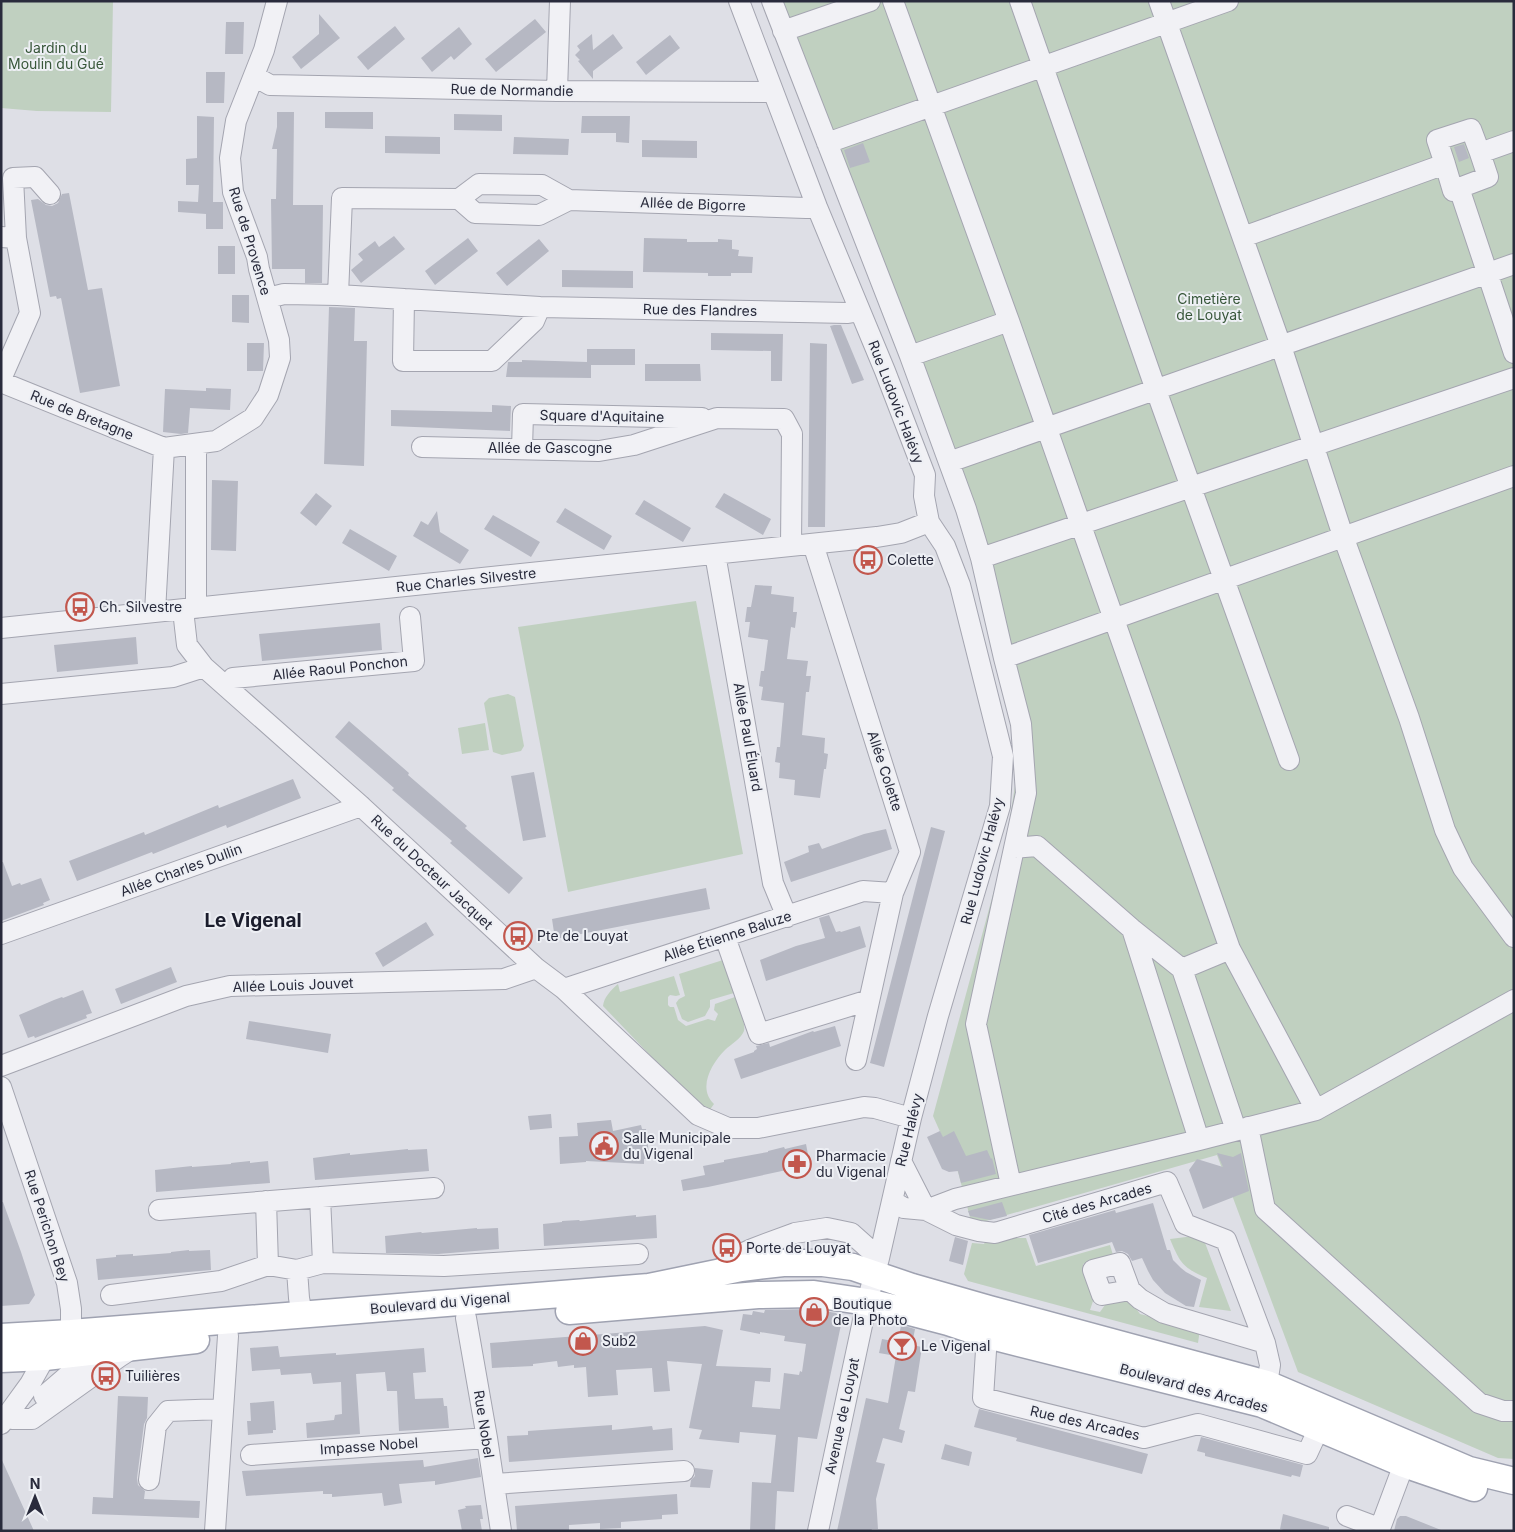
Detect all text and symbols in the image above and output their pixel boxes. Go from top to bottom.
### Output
park label: Jardin du Moulin du Gué [8,39,104,72]
street label: Rue de Normandie [450,80,574,99]
street label: Rue de Provence [226,185,275,297]
street label: Allée de Bigorre [640,193,746,214]
park label: Cimetière de Louyat [1176,290,1242,323]
street label: Rue des Flandres [643,300,757,319]
street label: Rue Ludovic Halévy [865,338,928,466]
street label: Rue de Bretagne [28,386,136,443]
street label: Square d'Aquitaine [540,406,665,425]
street label: Allée de Gascogne [488,439,612,456]
bus stop icon: Colette [853,545,883,575]
place label: Colette [887,551,934,568]
street label: Rue Charles Silvestre [395,564,537,595]
bus stop icon: Ch. Silvestre [65,592,95,622]
place label: Ch. Silvestre [99,598,182,615]
street label: Allée Raoul Ponchon [271,652,408,683]
street label: Allée Paul Éluard [731,681,766,793]
street label: Allée Colette [864,728,906,813]
street label: Rue Ludovic Halévy [956,795,1007,926]
street label: Rue du Docteur Jacquet [368,811,497,933]
street label: Allée Charles Dullin [118,840,244,899]
street label: Allée Étienne Baluze [660,907,793,964]
district label: Le Vigenal [204,909,302,932]
bus stop icon: Pte de Louyat [503,921,533,951]
place label: Pte de Louyat [537,927,628,944]
street label: Allée Louis Jouvet [232,974,354,995]
street label: Rue Halévy [891,1091,926,1168]
place label: Salle Municipale du Vigenal [623,1129,731,1162]
public building icon: Salle Municipale du Vigenal [589,1131,619,1161]
place label: Pharmacie du Vigenal [816,1147,886,1180]
pharmacy icon: Pharmacie du Vigenal [782,1149,812,1179]
street label: Rue Perichon Bey [21,1168,74,1284]
street label: Cité des Arcades [1040,1179,1154,1226]
bus stop icon: Porte de Louyat [712,1233,742,1263]
place label: Porte de Louyat [746,1239,851,1256]
street label: Boulevard du Vigenal [369,1288,511,1317]
place label: Boutique de la Photo [833,1295,907,1328]
shop icon: Boutique de la Photo [799,1297,829,1327]
shop icon: Sub2 [568,1326,598,1356]
bar icon: Le Vigenal [887,1331,917,1361]
place label: Sub2 [602,1332,636,1349]
place label: Le Vigenal [921,1337,990,1354]
street label: Avenue de Louyat [821,1356,862,1476]
street label: Boulevard des Arcades [1118,1359,1270,1416]
bus stop icon: Tuilières [91,1361,121,1391]
place label: Tuilières [125,1367,180,1384]
street label: Rue Nobel [471,1389,498,1459]
street label: Rue des Arcades [1028,1402,1142,1443]
street label: Impasse Nobel [319,1434,419,1457]
north arrow [10,1472,60,1522]
text: N [30,1475,40,1492]

